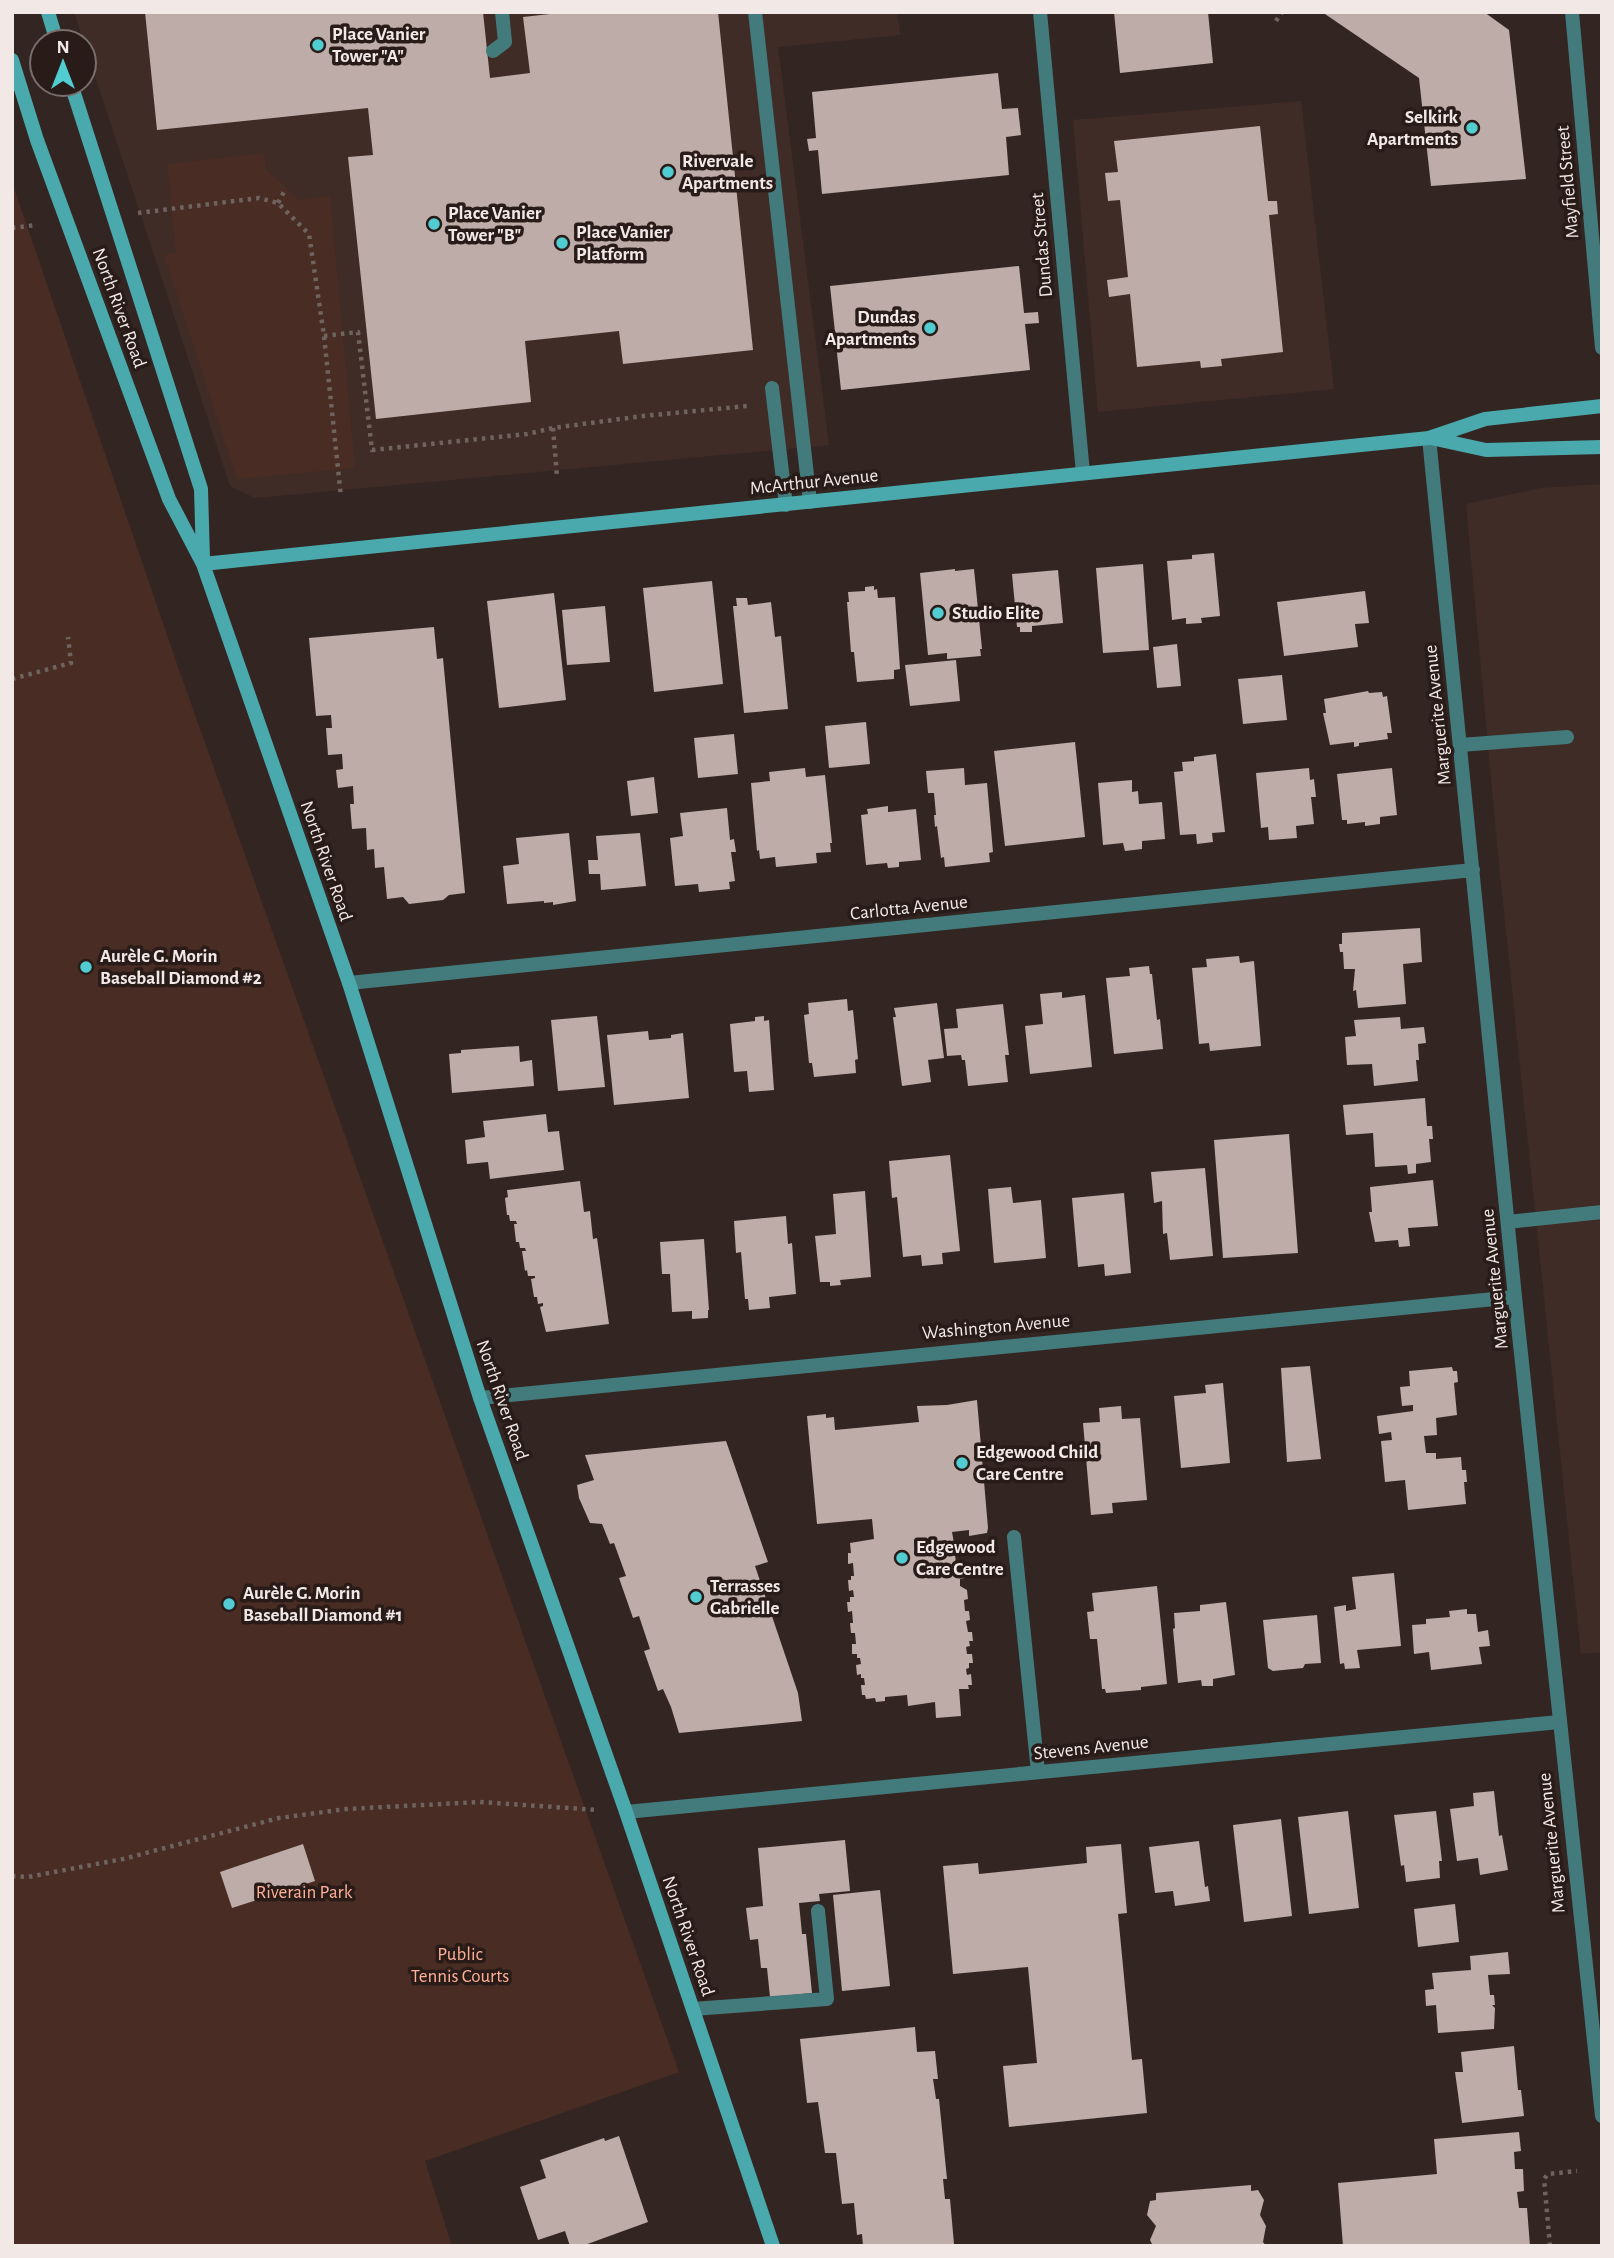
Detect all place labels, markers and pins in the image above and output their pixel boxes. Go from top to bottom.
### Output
place label: Place Vanier Tower "A" [332,25,426,66]
marker: Place Vanier Tower "A" [310,37,326,53]
place label: Selkirk Apartments [1367,108,1459,149]
marker: Selkirk Apartments [1464,120,1480,136]
place label: Rivervale Apartments [682,152,773,193]
marker: Rivervale Apartments [660,164,676,180]
place label: Place Vanier Tower "B" [448,204,542,245]
marker: Place Vanier Tower "B" [426,216,442,232]
place label: Place Vanier Platform [576,223,670,264]
marker: Place Vanier Platform [554,235,570,251]
place label: Dundas Apartments [825,308,916,349]
marker: Dundas Apartments [922,320,938,336]
place label: Studio Elite [952,604,1040,623]
marker: Studio Elite [930,605,946,621]
place label: Aurèle G. Morin Baseball Diamond #2 [100,947,262,988]
marker: Aurèle G. Morin Baseball Diamond #2 [78,959,94,975]
place label: Edgewood Child Care Centre [976,1443,1098,1484]
marker: Edgewood Child Care Centre [954,1455,970,1471]
place label: Edgewood Care Centre [916,1538,1004,1579]
marker: Edgewood Care Centre [894,1550,910,1566]
place label: Terrasses Gabrielle [710,1577,780,1618]
place label: Aurèle G. Morin Baseball Diamond #1 [243,1584,403,1625]
marker: Terrasses Gabrielle [688,1589,704,1605]
marker: Aurèle G. Morin Baseball Diamond #1 [221,1596,237,1612]

